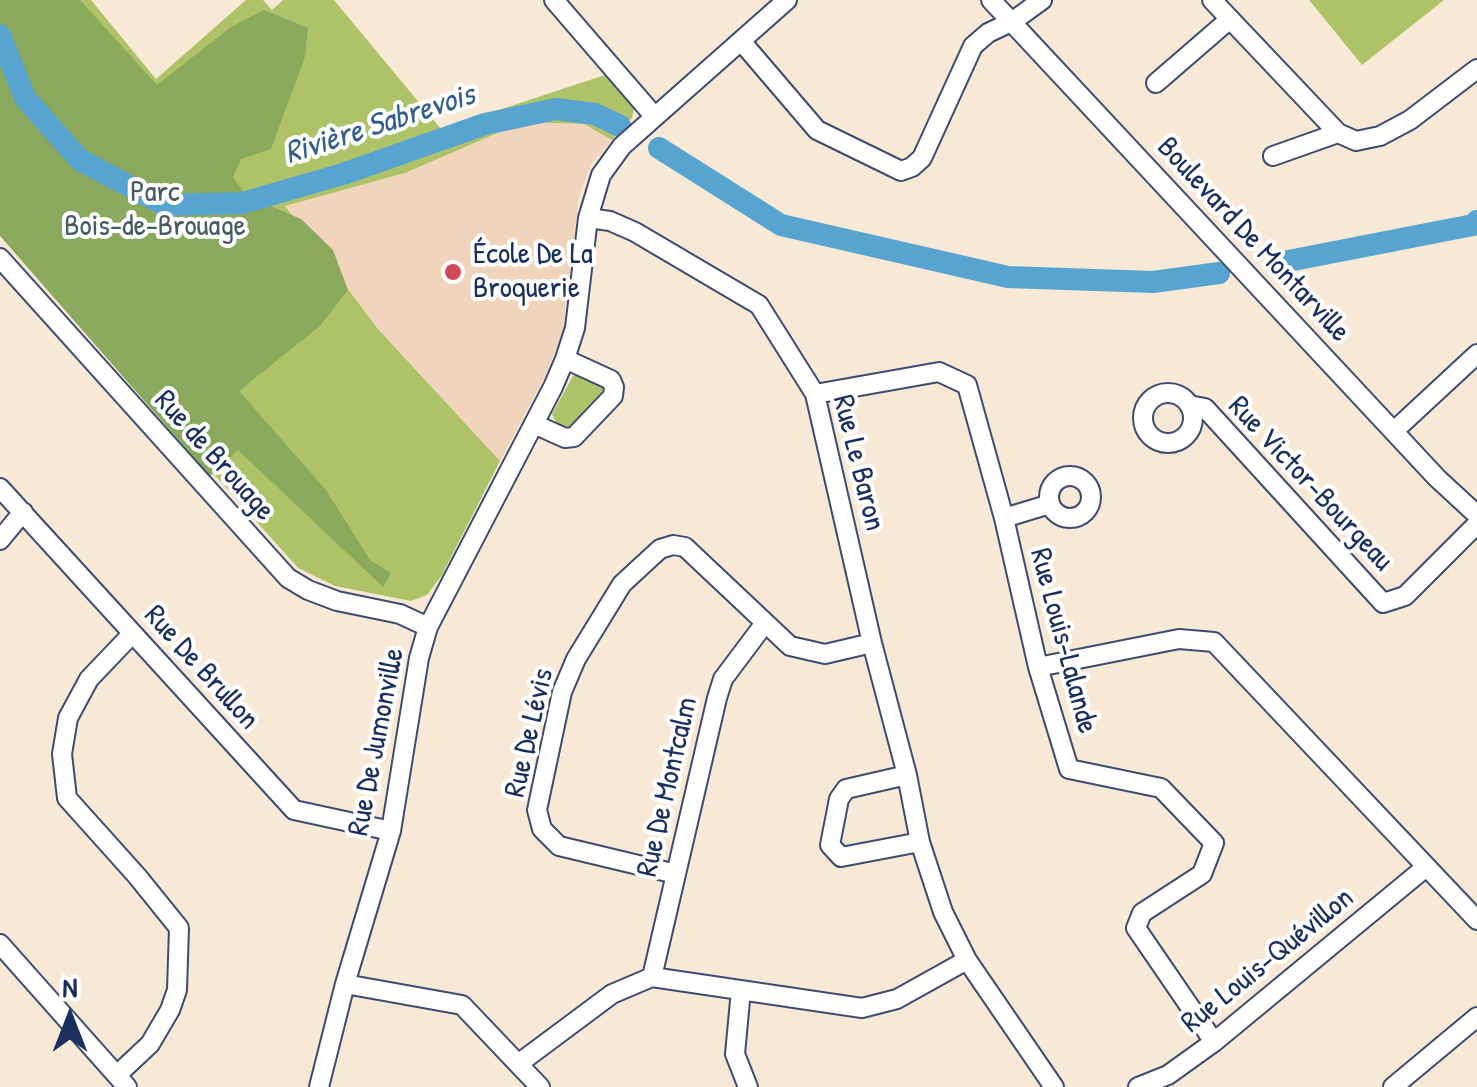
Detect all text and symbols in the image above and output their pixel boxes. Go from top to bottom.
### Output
water label: Rivière Sabrevois [280,76,480,174]
street label: Boulevard De Montarville [1149,130,1357,350]
park label: Parc Bois-de-Brouage [64,175,246,246]
place label: École De La Broquerie [473,237,593,308]
marker: École De La Broquerie [442,261,464,283]
street label: Rue de Brouage [146,383,282,529]
street label: Rue Victor-Bourgeau [1220,389,1400,579]
street label: Rue Le Baron [824,391,892,535]
street label: Rue Louis-Lalande [1021,545,1105,737]
street label: Rue De Brullon [136,598,266,738]
street label: Rue De Jumonville [341,645,413,839]
street label: Rue De Lévis [498,665,562,801]
street label: Rue De Montcalm [630,694,706,880]
street label: Rue Louis-Quévillon [1175,881,1361,1041]
north arrow [20,967,120,1067]
text: N [63,968,77,1006]

